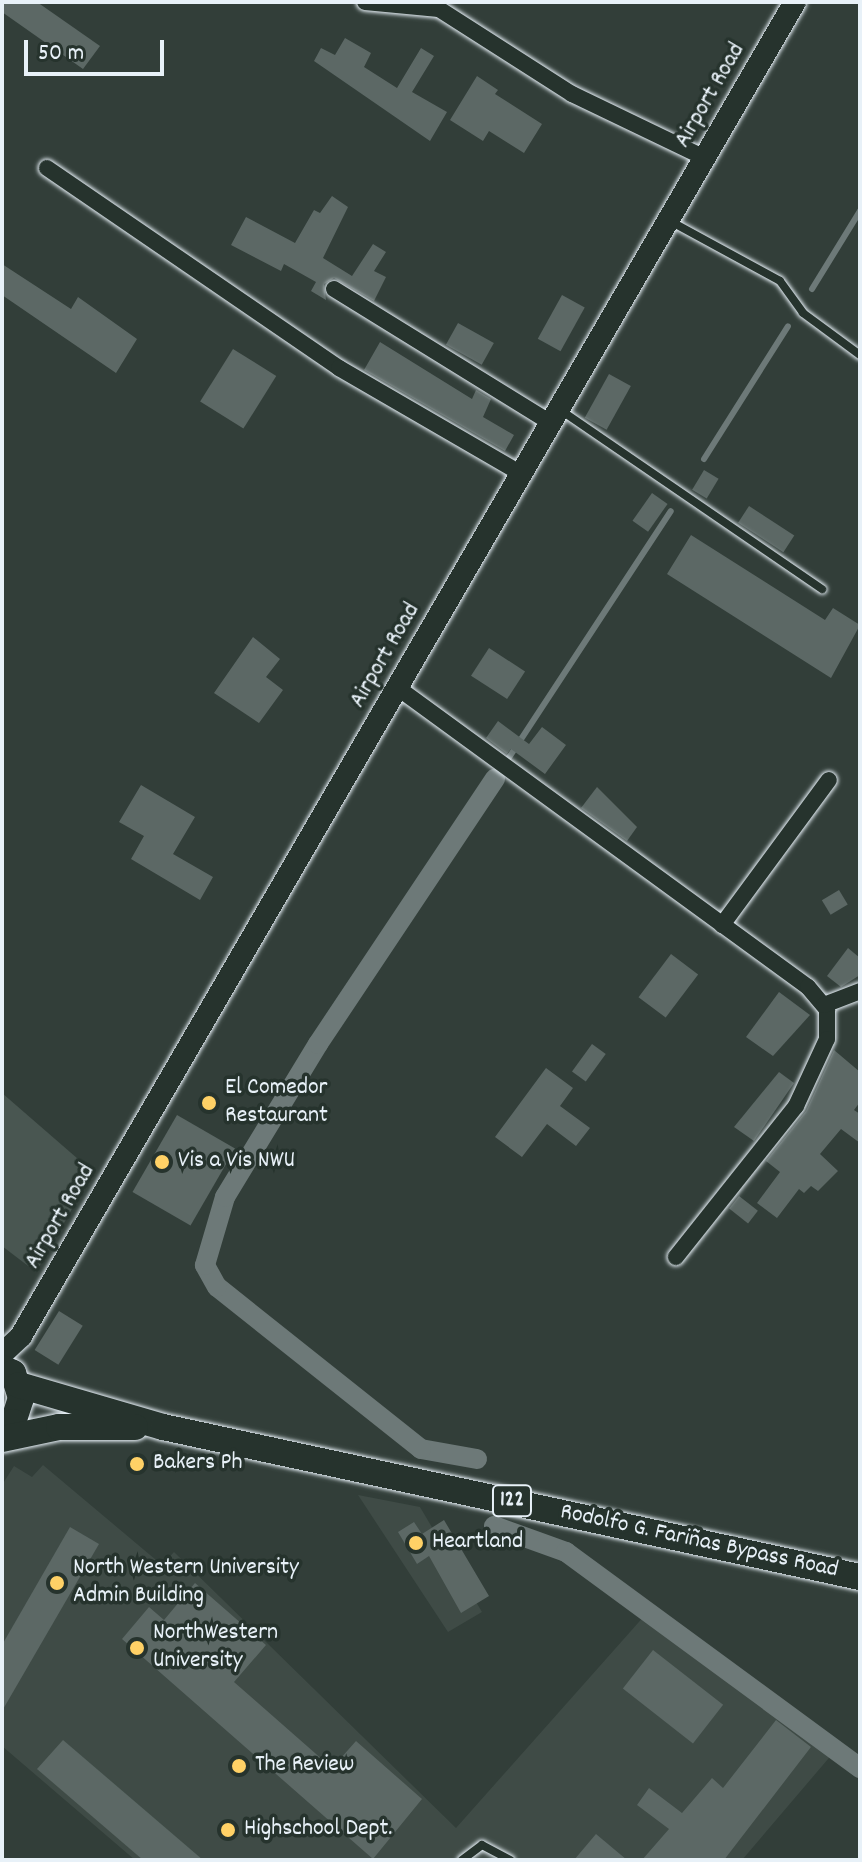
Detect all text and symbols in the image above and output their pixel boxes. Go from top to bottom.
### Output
scale bar [28,24,168,74]
text: 50 m [38,37,84,71]
street label: Airport Road [669,38,753,154]
street label: Airport Road [344,598,428,714]
place label: El Comedor Restaurant [225,1075,328,1131]
marker: El Comedor Restaurant [200,1094,218,1112]
place label: Vis a Vis NWU [178,1148,295,1176]
marker: Vis a Vis NWU [153,1153,171,1171]
street label: Airport Road [19,1159,103,1275]
place label: Bakers Ph [153,1450,242,1478]
marker: Bakers Ph [128,1455,146,1473]
road number: 122 [490,1483,534,1519]
street label: Rodolfo G. Fariñas Bypass Road [557,1498,841,1586]
place label: Heartland [432,1529,523,1557]
marker: Heartland [407,1534,425,1552]
place label: North Western University Admin Building [73,1555,299,1611]
marker: North Western University Admin Building [48,1574,66,1592]
place label: NorthWestern University [153,1620,278,1676]
marker: NorthWestern University [128,1639,146,1657]
place label: The Review [255,1752,354,1780]
marker: The Review [230,1757,248,1775]
place label: Highschool Dept. [244,1816,392,1844]
marker: Highschool Dept. [219,1821,237,1839]

